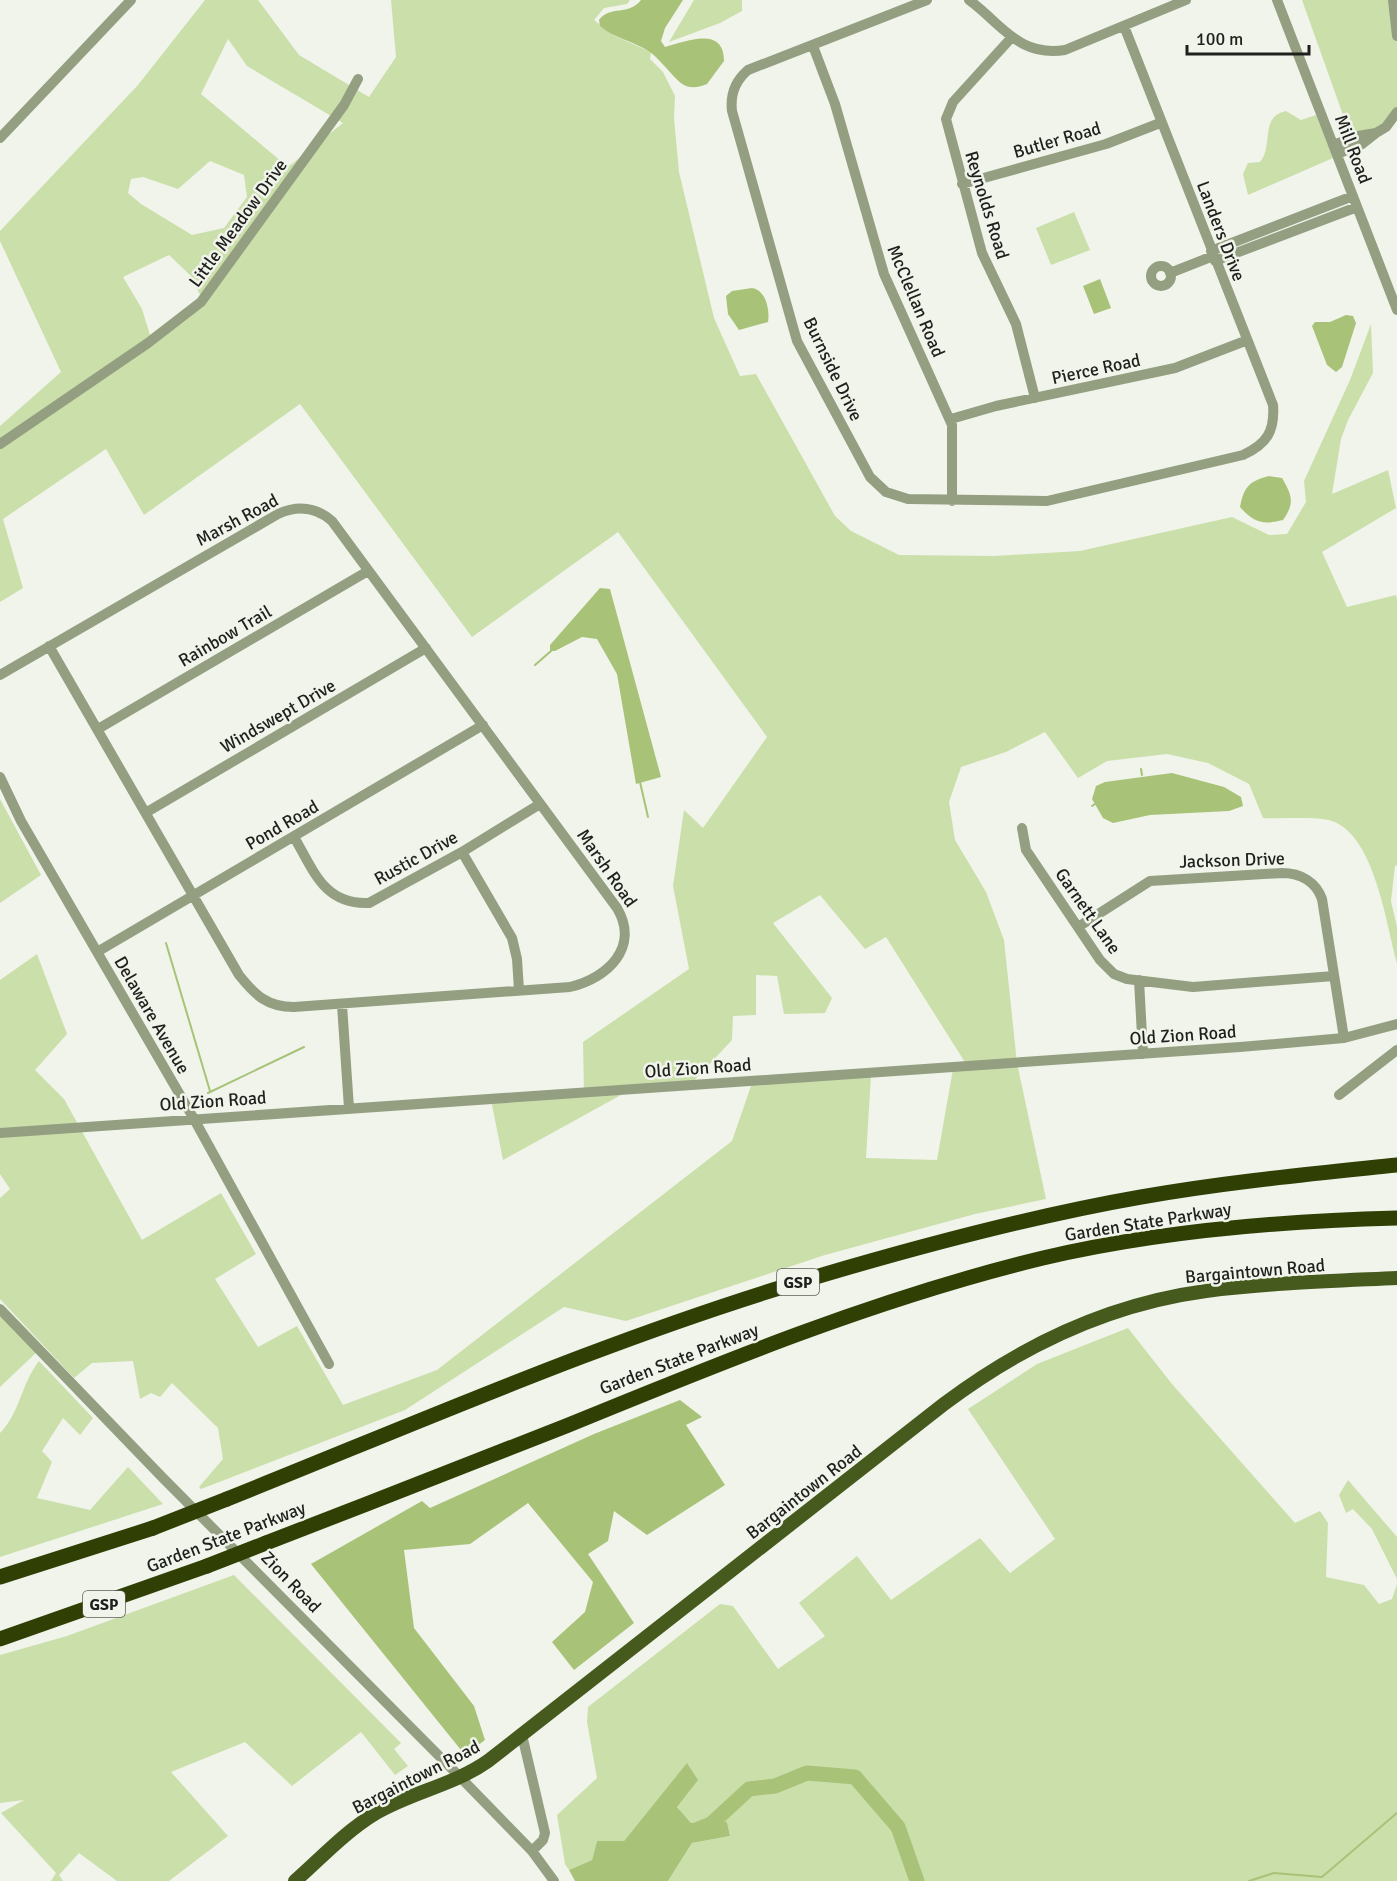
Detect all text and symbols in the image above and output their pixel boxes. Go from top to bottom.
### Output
scale bar [1187,18,1308,56]
text: 100 m [1196,28,1243,50]
street label: Mill Road [1330,111,1376,187]
street label: Butler Road [1011,117,1103,163]
street label: Reynolds Road [960,148,1014,262]
street label: Little Meadow Drive [184,155,292,291]
street label: Landers Drive [1192,178,1250,284]
street label: McClellan Road [882,242,950,360]
street label: Burnside Drive [798,314,868,424]
street label: Pierce Road [1050,349,1142,389]
street label: Marsh Road [192,489,282,551]
street label: Rainbow Trail [174,600,276,672]
street label: Windswept Drive [217,674,339,758]
street label: Pond Road [241,795,323,855]
street label: Marsh Road [572,825,642,911]
street label: Rustic Drive [370,826,462,890]
street label: Jackson Drive [1179,847,1285,873]
street label: Garnett Lane [1050,864,1126,958]
street label: Delaware Avenue [109,952,195,1078]
street label: Old Zion Road [1129,1020,1237,1050]
street label: Old Zion Road [644,1053,752,1083]
street label: Old Zion Road [159,1086,267,1116]
street label: Garden State Parkway [1063,1198,1234,1246]
street label: Bargaintown Road [1184,1254,1326,1288]
road number: GSP [777,1269,819,1295]
street label: Garden State Parkway [596,1318,762,1399]
street label: Bargaintown Road [742,1440,866,1544]
street label: Garden State Parkway [143,1496,309,1577]
street label: Zion Road [256,1547,326,1617]
road number: GSP [83,1591,125,1617]
street label: Bargaintown Road [348,1735,484,1819]

